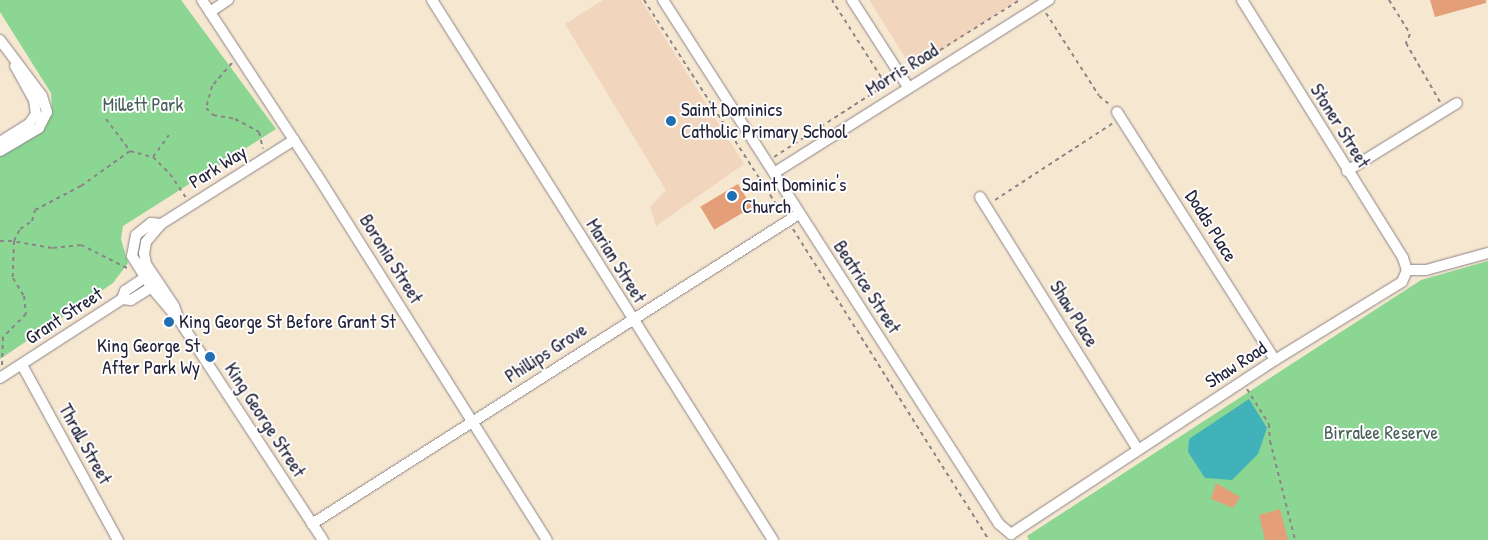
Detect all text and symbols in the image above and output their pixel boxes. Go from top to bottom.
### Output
street label: Morris Road [862,39,942,101]
street label: Stoner Street [1305,80,1375,172]
park label: Millett Park [103,94,183,116]
place label: Saint Dominics Catholic Primary School [681,99,847,143]
marker: Saint Dominics Catholic Primary School [665,115,677,127]
street label: Park Way [185,141,251,193]
place label: Saint Dominic's Church [742,174,846,218]
street label: Dodds Place [1180,186,1242,266]
marker: Saint Dominic's Church [726,190,738,202]
street label: Boronia Street [355,210,427,308]
street label: Marian Street [581,215,651,307]
street label: Beatrice Street [828,236,906,338]
street label: Shaw Place [1045,277,1103,351]
street label: Grant Street [21,283,107,349]
place label: King George St Before Grant St [179,311,396,333]
marker: King George St Before Grant St [163,316,175,328]
street label: Phillips Grove [501,318,591,388]
place label: King George St After Park Wy [97,335,200,379]
street label: Shaw Road [1201,337,1271,393]
marker: King George St After Park Wy [204,351,216,363]
street label: King George Street [220,358,310,482]
street label: Thrall Street [54,400,116,488]
park label: Birralee Reserve [1324,422,1438,444]

